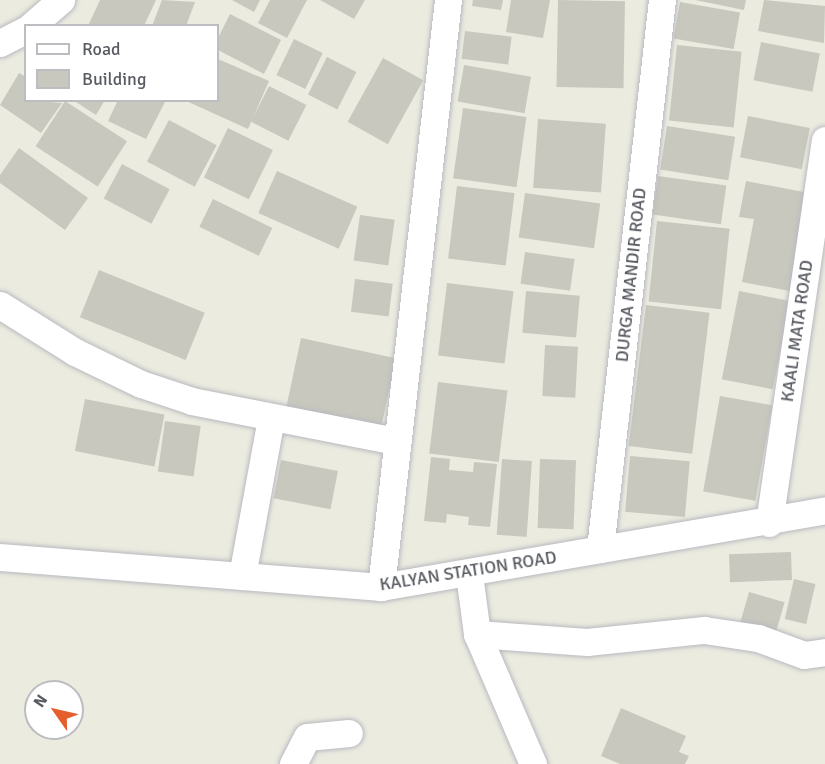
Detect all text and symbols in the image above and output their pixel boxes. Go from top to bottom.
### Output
legend [24,24,219,102]
text: Road [82,38,121,60]
text: Building [82,68,146,90]
street label: DURGA MANDIR ROAD [611,187,651,363]
street label: KAALI MATA ROAD [776,259,818,403]
street label: KALYAN STATION ROAD [378,546,558,596]
north arrow [24,680,84,740]
text: N [29,691,52,711]

